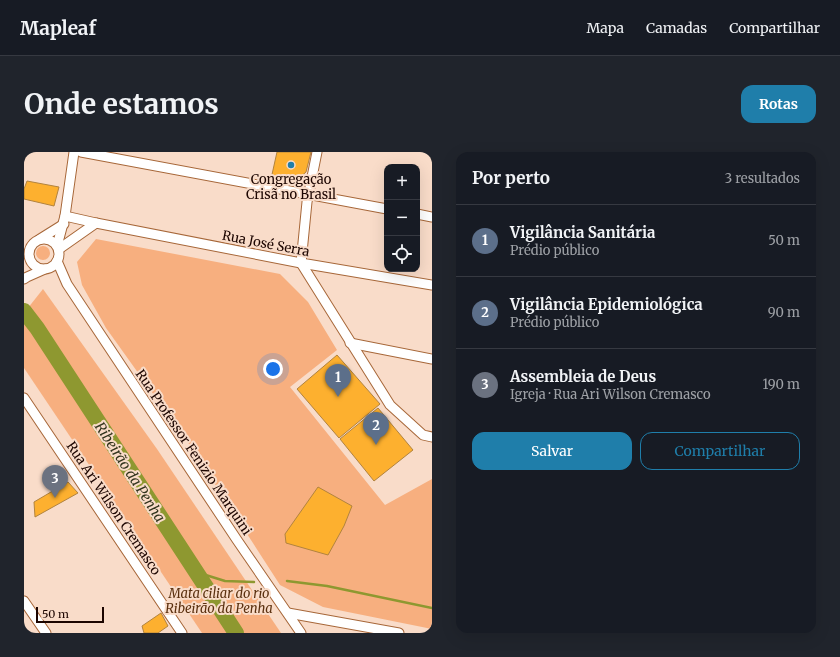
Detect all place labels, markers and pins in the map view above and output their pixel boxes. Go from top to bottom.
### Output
marker: Congregação Crisã no Brasil [286,160,296,170]
place label: Congregação Crisã no Brasil [246,171,336,203]
pin: 1 [325,364,351,397]
pin: 2 [363,412,389,445]
pin: 3 [42,465,68,498]

